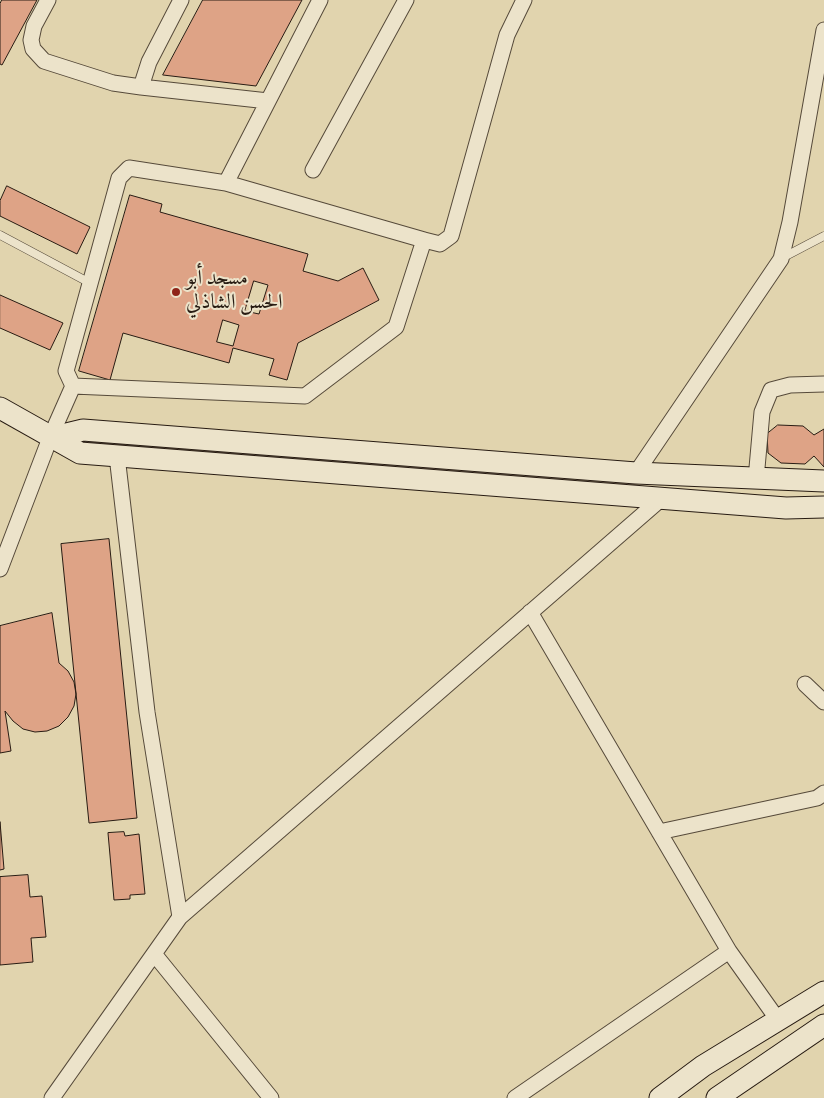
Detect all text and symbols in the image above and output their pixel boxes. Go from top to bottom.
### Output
place label: مسجد أبو الحسن الشاذلي [186,267,283,317]
marker: مسجد أبو الحسن الشاذلي [170,286,182,298]

